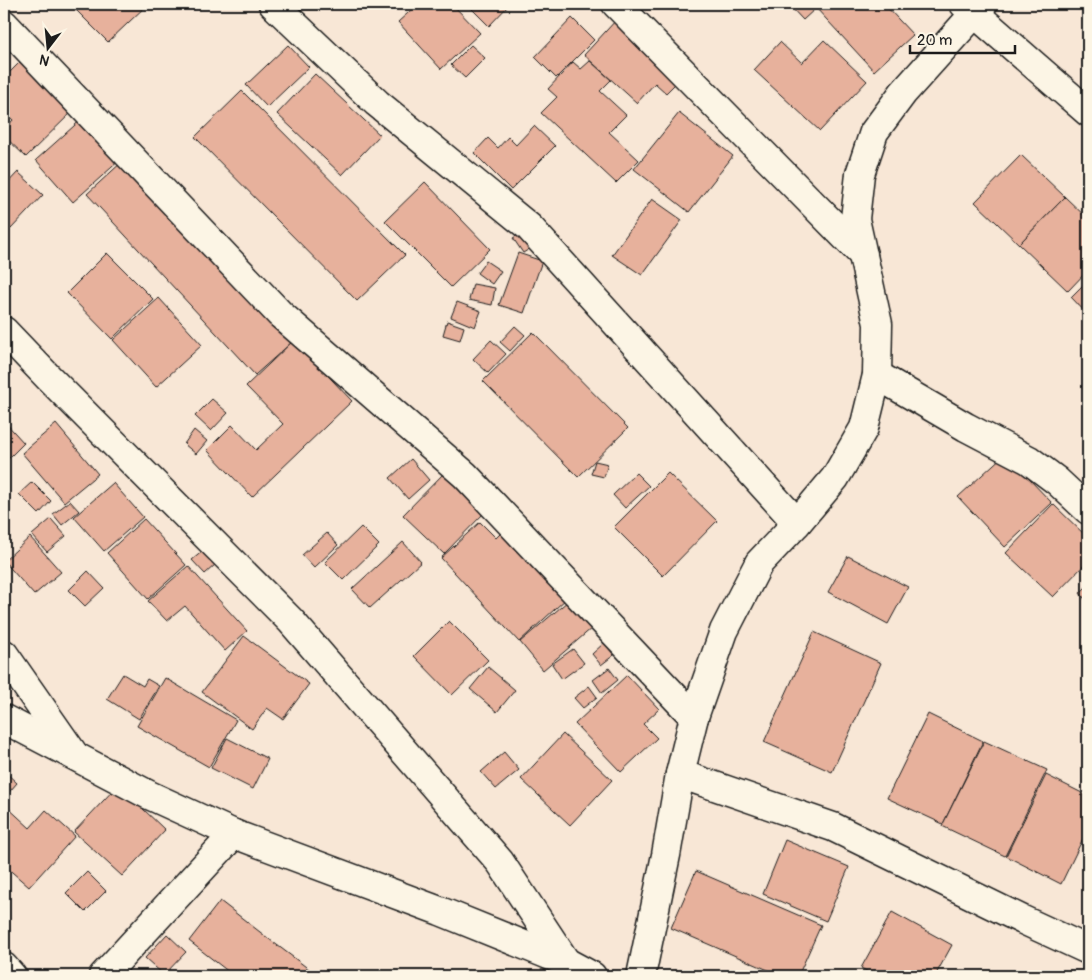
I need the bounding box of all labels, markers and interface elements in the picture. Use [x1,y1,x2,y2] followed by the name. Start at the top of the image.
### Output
[22,22,72,72] north arrow
[910,22,1014,54] scale bar
[917,31,952,50] text: 20 m
[38,51,51,69] text: N

